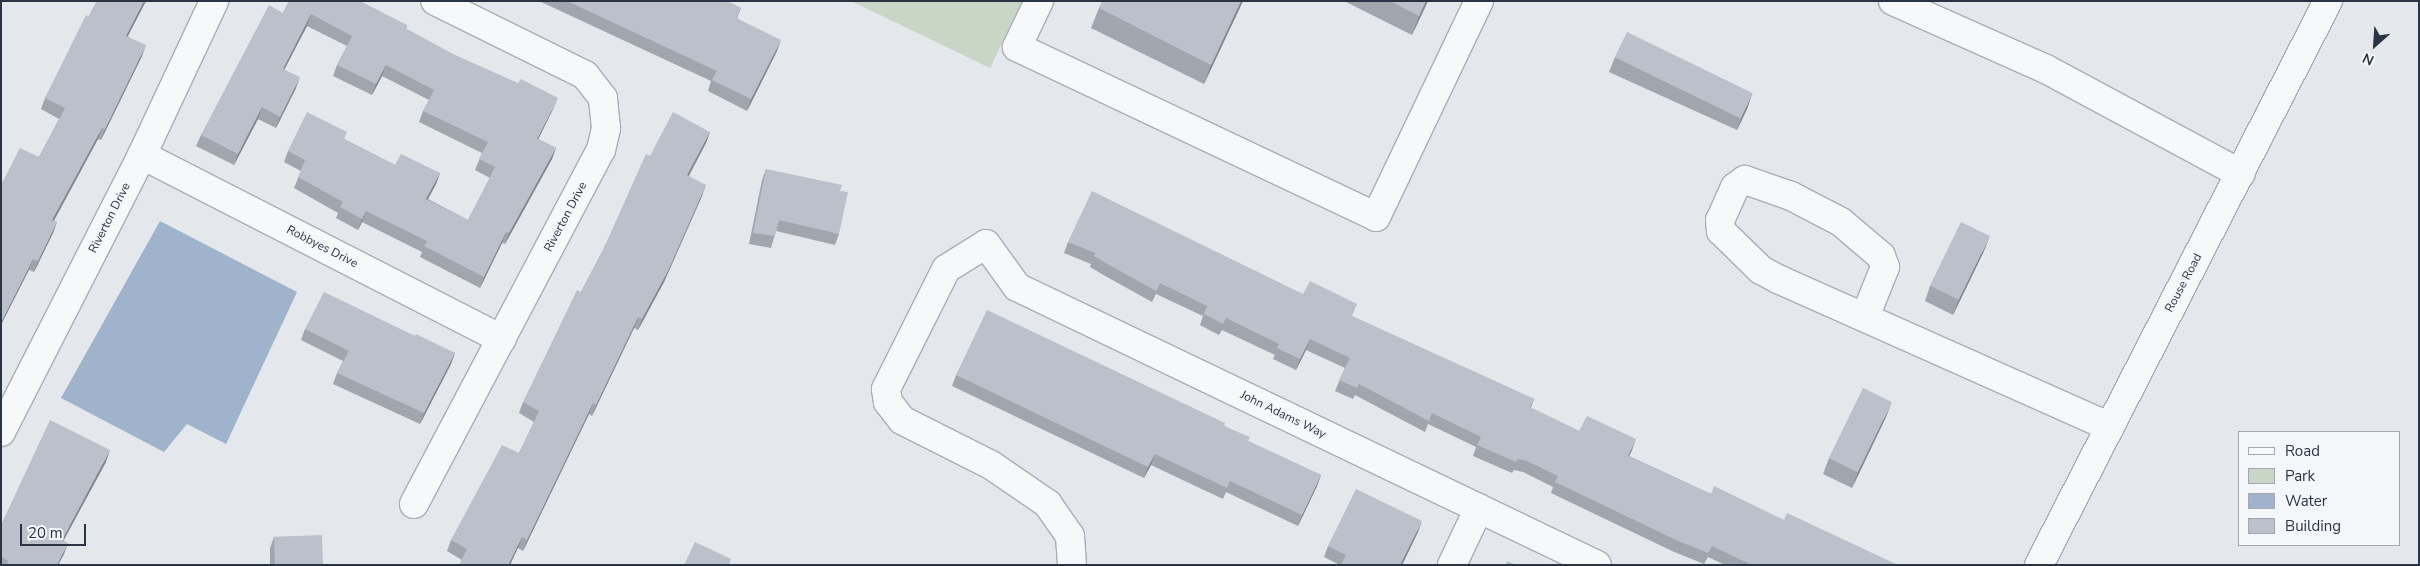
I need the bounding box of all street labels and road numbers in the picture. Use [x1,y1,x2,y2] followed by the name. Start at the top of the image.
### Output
[86,180,134,256] street label: Riverton Drive
[542,180,590,254] street label: Riverton Drive
[284,223,360,271] street label: Robbyes Drive
[2163,251,2205,315] street label: Rouse Road
[1238,388,1328,442] street label: John Adams Way

